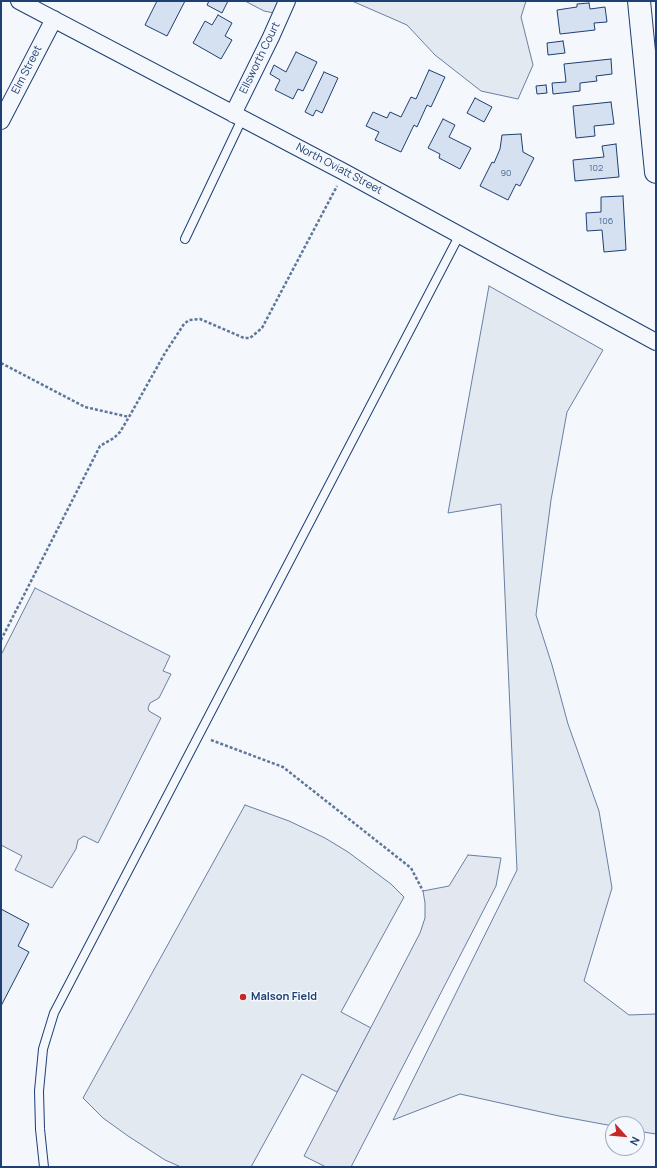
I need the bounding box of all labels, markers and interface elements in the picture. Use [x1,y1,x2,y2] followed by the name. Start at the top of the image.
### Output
[237,20,283,96] street label: Ellsworth Court
[9,44,45,96] street label: Elm Street
[294,141,384,197] street label: North Oviatt Street
[589,163,603,173] house number: 102
[500,168,512,178] house number: 90
[599,216,613,226] house number: 106
[251,990,317,1004] place label: Malson Field
[238,992,248,1002] marker: Malson Field
[605,1116,645,1156] north arrow
[627,1134,644,1148] text: N

